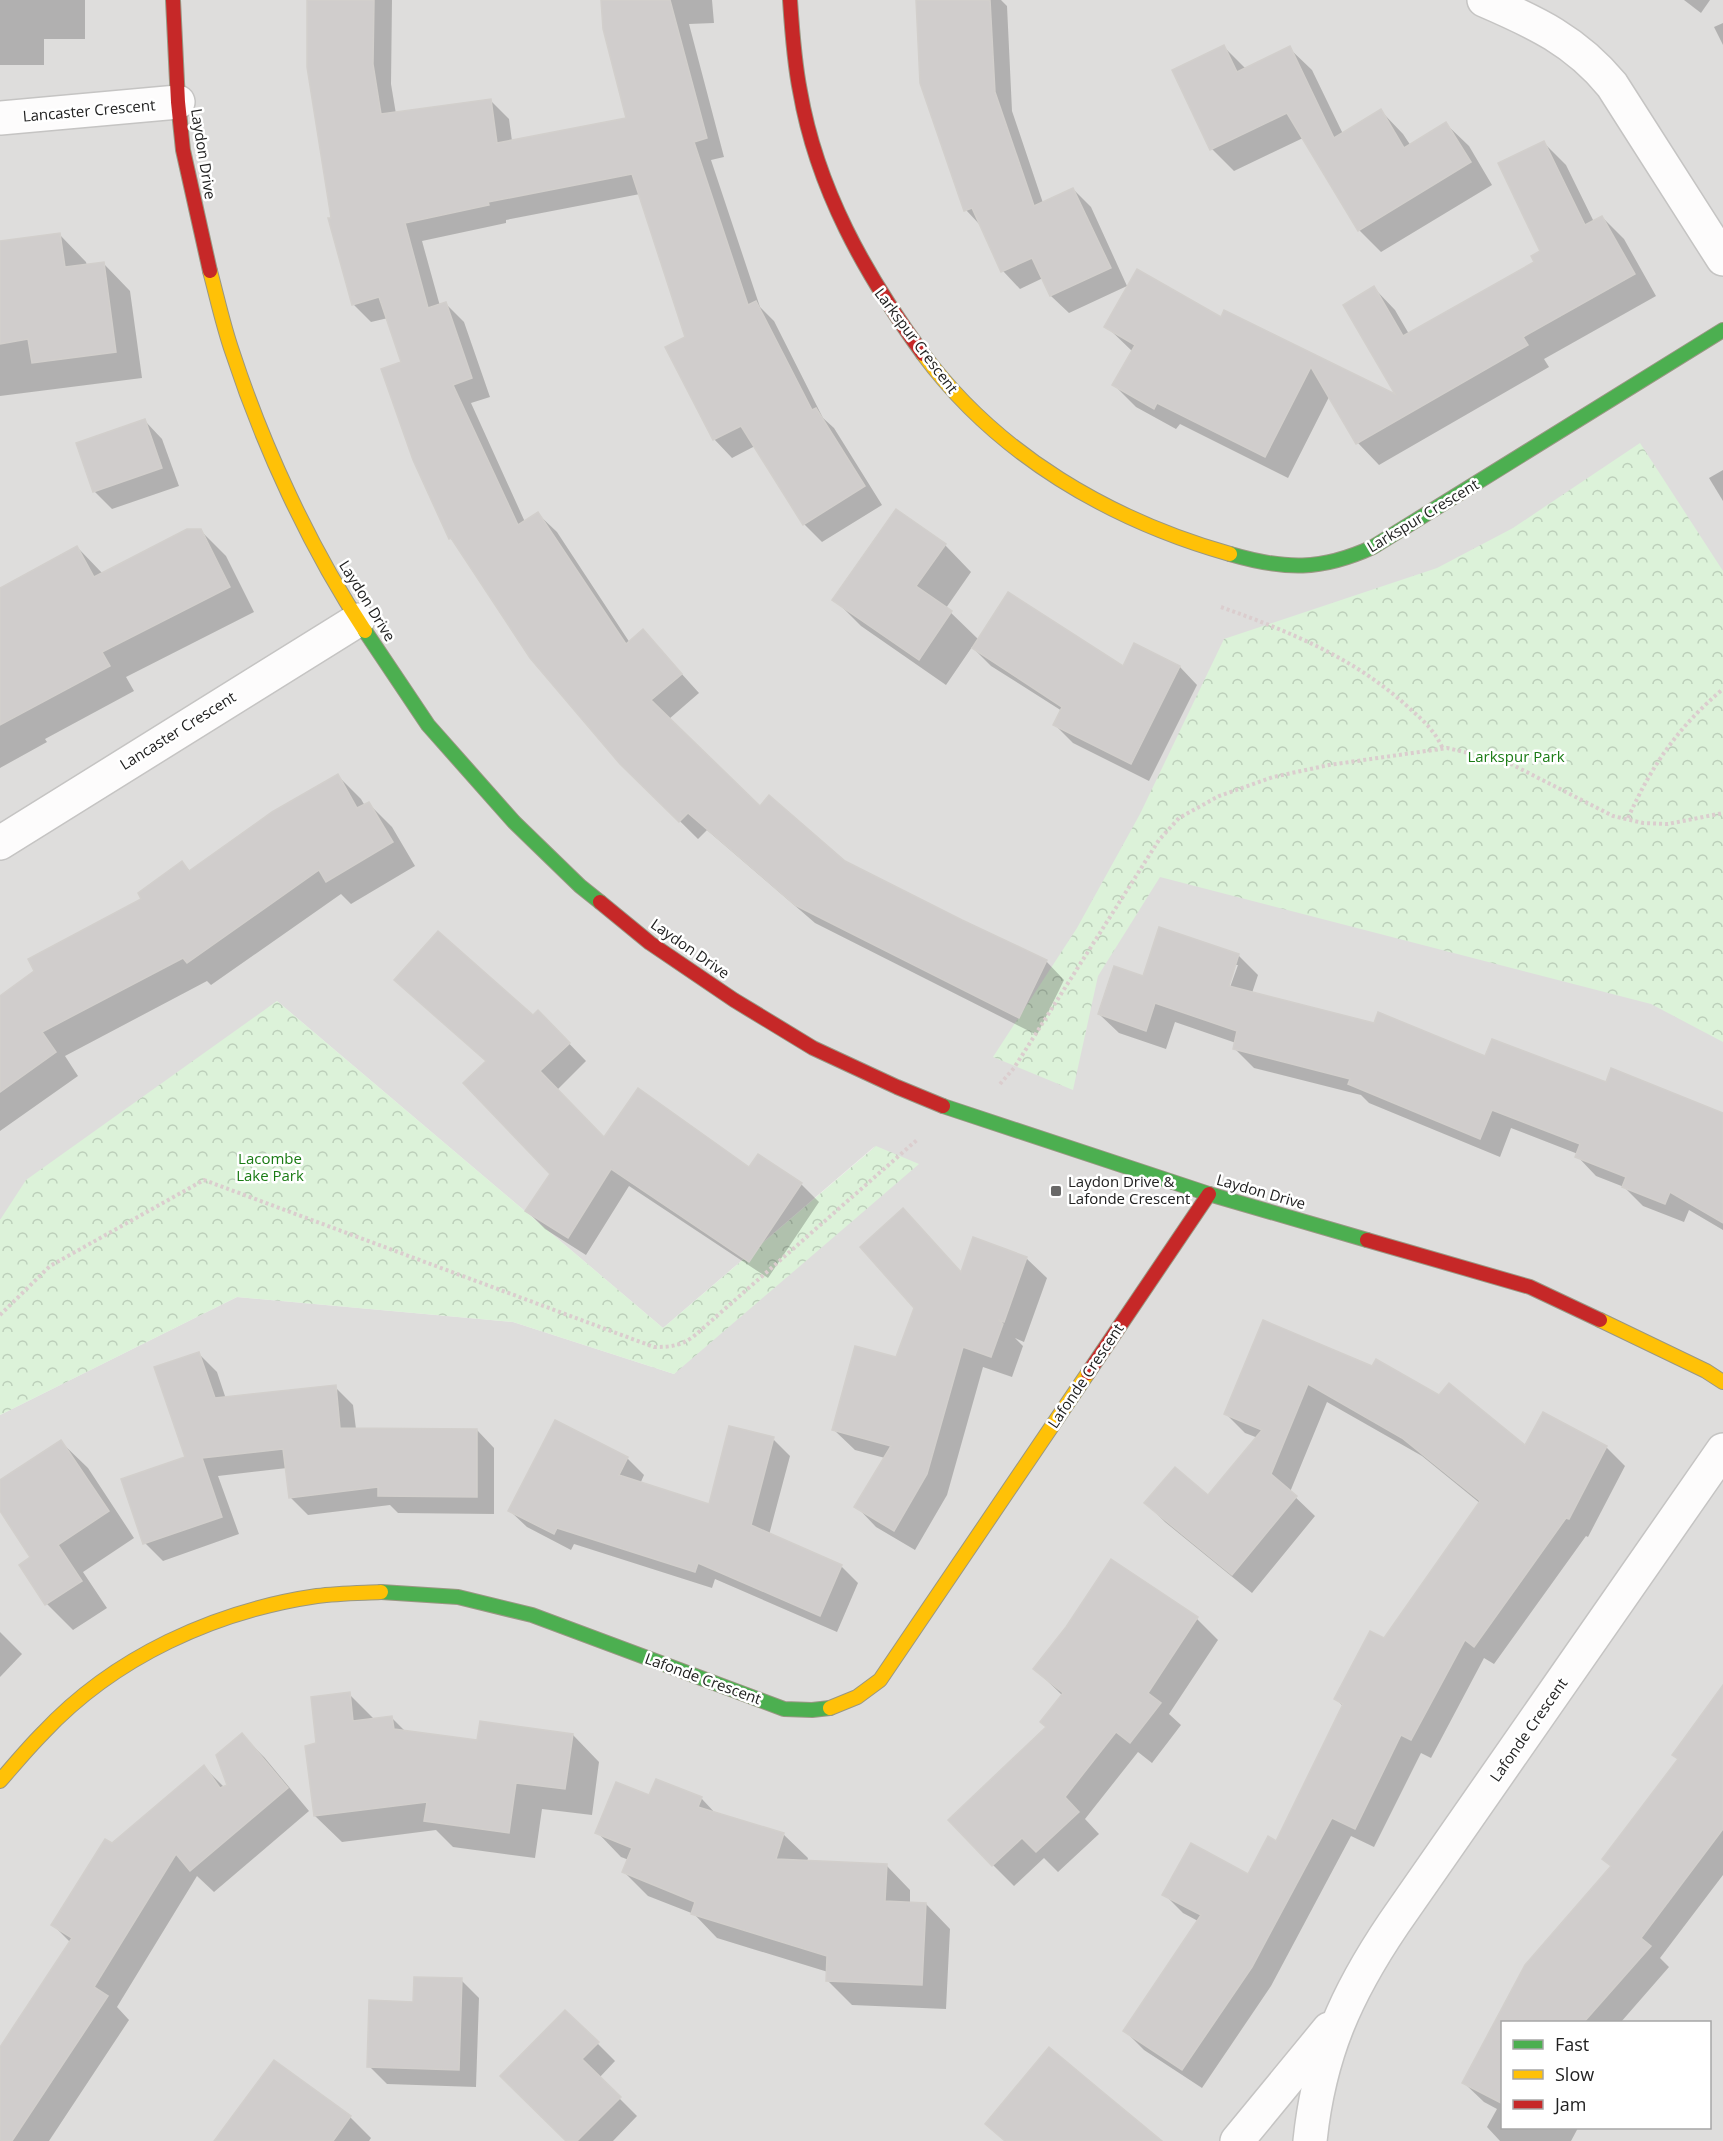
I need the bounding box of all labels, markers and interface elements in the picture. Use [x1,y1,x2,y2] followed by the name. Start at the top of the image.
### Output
[22,94,156,126] street label: Lancaster Crescent
[187,107,221,201] street label: Laydon Drive
[871,284,963,397] street label: Larkspur Crescent
[1363,474,1482,556] street label: Larkspur Crescent
[335,556,401,645] street label: Laydon Drive
[116,686,239,774] street label: Lancaster Crescent
[1467,746,1565,766] park label: Larkspur Park
[647,914,734,983] street label: Laydon Drive
[236,1148,304,1185] park label: Lacombe Lake Park
[1214,1169,1308,1213] street label: Laydon Drive
[1068,1171,1190,1208] place label: Laydon Drive & Lafonde Crescent
[1049,1184,1063,1198] marker: Laydon Drive & Lafonde Crescent
[1043,1319,1128,1432] street label: Lafonde Crescent
[642,1648,764,1708] street label: Lafonde Crescent
[1485,1674,1571,1785] street label: Lafonde Crescent
[1501,2021,1711,2129] legend
[1555,2032,1589,2056] text: Fast
[1555,2062,1594,2086] text: Slow
[1553,2092,1587,2116] text: Jam

